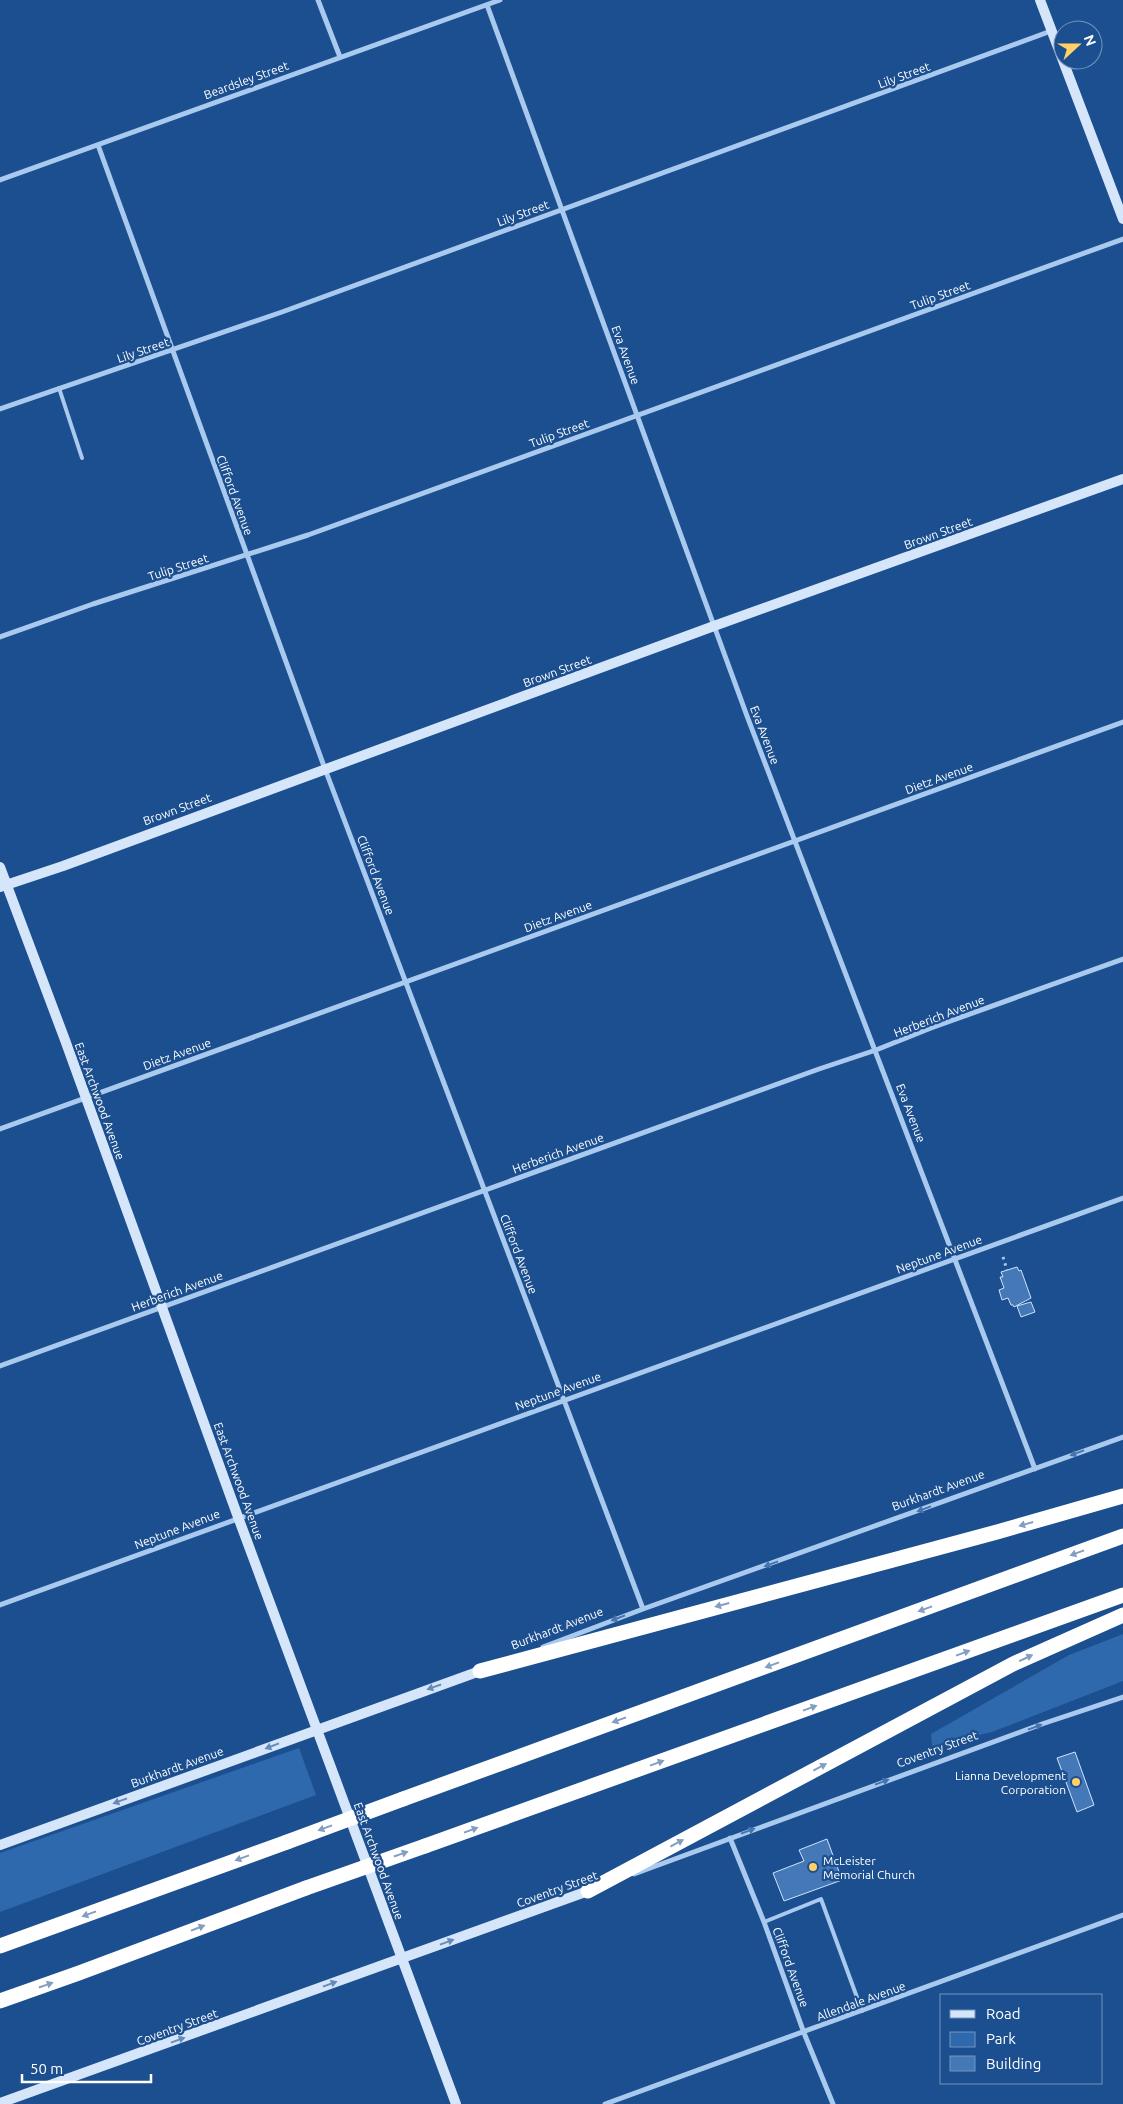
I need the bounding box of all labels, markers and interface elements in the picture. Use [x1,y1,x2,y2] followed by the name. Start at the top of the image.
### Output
[1053,20,1103,70] north arrow
[1081,33,1099,48] text: N
[202,59,290,101] street label: Beardsley Street
[876,60,932,90] street label: Lily Street
[495,198,551,228] street label: Lily Street
[908,278,972,312] street label: Tulip Street
[609,324,643,386] street label: Eva Avenue
[115,335,171,365] street label: Lily Street
[527,416,591,450] street label: Tulip Street
[214,453,256,537] street label: Clifford Avenue
[902,515,974,551] street label: Brown Street
[146,551,210,583] street label: Tulip Street
[521,653,593,689] street label: Brown Street
[748,704,782,766] street label: Eva Avenue
[903,760,975,796] street label: Dietz Avenue
[141,791,213,827] street label: Brown Street
[355,833,397,917] street label: Clifford Avenue
[522,898,594,934] street label: Dietz Avenue
[892,993,986,1039] street label: Herberich Avenue
[141,1036,213,1072] street label: Dietz Avenue
[73,1041,127,1161] street label: East Archwood Avenue
[894,1082,928,1144] street label: Eva Avenue
[511,1130,605,1176] street label: Herberich Avenue
[498,1212,540,1296] street label: Clifford Avenue
[894,1232,984,1276] street label: Neptune Avenue
[130,1268,224,1314] street label: Herberich Avenue
[513,1369,603,1413] street label: Neptune Avenue
[212,1421,266,1541] street label: East Archwood Avenue
[1069,1449,1084,1457] one-way arrow
[890,1467,986,1513] street label: Burkhardt Avenue
[917,1506,932,1513] one-way arrow
[132,1507,222,1551] street label: Neptune Avenue
[1018,1520,1033,1528] one-way arrow
[1069,1549,1084,1557] one-way arrow
[764,1561,779,1568] one-way arrow
[715,1601,730,1609] one-way arrow
[509,1604,605,1652] street label: Burkhardt Avenue
[917,1606,932,1613] one-way arrow
[611,1615,626,1622] one-way arrow
[956,1649,971,1657] one-way arrow
[1019,1654,1033,1662] one-way arrow
[764,1661,779,1669] one-way arrow
[426,1683,441,1691] one-way arrow
[803,1704,818,1712] one-way arrow
[612,1717,627,1724] one-way arrow
[1028,1723,1043,1731] one-way arrow
[895,1728,980,1770] street label: Coventry Street
[264,1742,279,1750] one-way arrow
[129,1744,225,1790] street label: Burkhardt Avenue
[650,1759,665,1767] one-way arrow
[813,1763,827,1771] one-way arrow
[955,1769,1066,1796] place label: Lianna Development Corporation
[1070,1776,1082,1788] marker: Lianna Development Corporation
[875,1778,890,1786] one-way arrow
[112,1798,127,1805] one-way arrow
[352,1801,406,1921] street label: East Archwood Avenue
[317,1824,332,1832] one-way arrow
[464,1826,479,1834] one-way arrow
[741,1827,756,1835] one-way arrow
[670,1839,684,1848] one-way arrow
[394,1850,409,1858] one-way arrow
[823,1854,915,1881] place label: McLeister Memorial Church
[234,1855,249,1862] one-way arrow
[807,1861,819,1873] marker: McLeister Memorial Church
[515,1868,600,1910] street label: Coventry Street
[81,1910,96,1918] one-way arrow
[191,1924,206,1931] one-way arrow
[770,1925,812,2009] street label: Clifford Avenue
[440,1938,455,1946] one-way arrow
[815,1979,907,2023] street label: Allendale Avenue
[323,1980,338,1987] one-way arrow
[39,1981,54,1989] one-way arrow
[940,1994,1103,2084] legend
[986,2005,1021,2022] text: Road
[135,2006,220,2048] street label: Coventry Street
[986,2030,1016,2047] text: Park
[170,2036,185,2043] one-way arrow
[22,2052,151,2084] scale bar
[986,2055,1041,2072] text: Building
[30,2060,63,2077] text: 50 m

